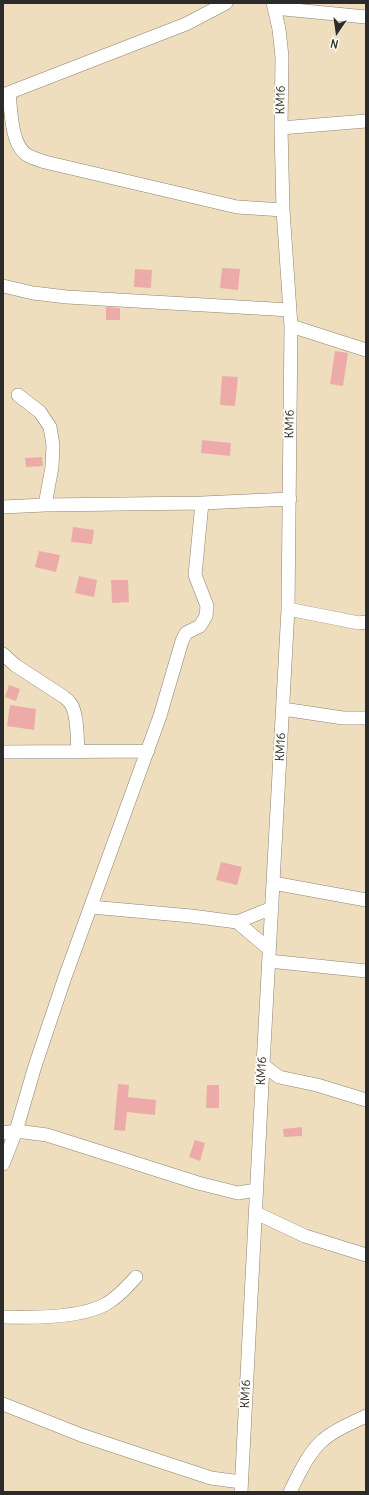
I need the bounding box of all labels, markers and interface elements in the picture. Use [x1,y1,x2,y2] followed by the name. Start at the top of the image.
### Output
[317,12,357,52] north arrow
[329,36,340,51] text: N
[274,85,288,115] street label: KM16
[283,409,297,439] street label: KM16
[273,732,289,762] street label: KM16
[254,1056,270,1086] street label: KM16
[238,1379,254,1409] street label: KM16

